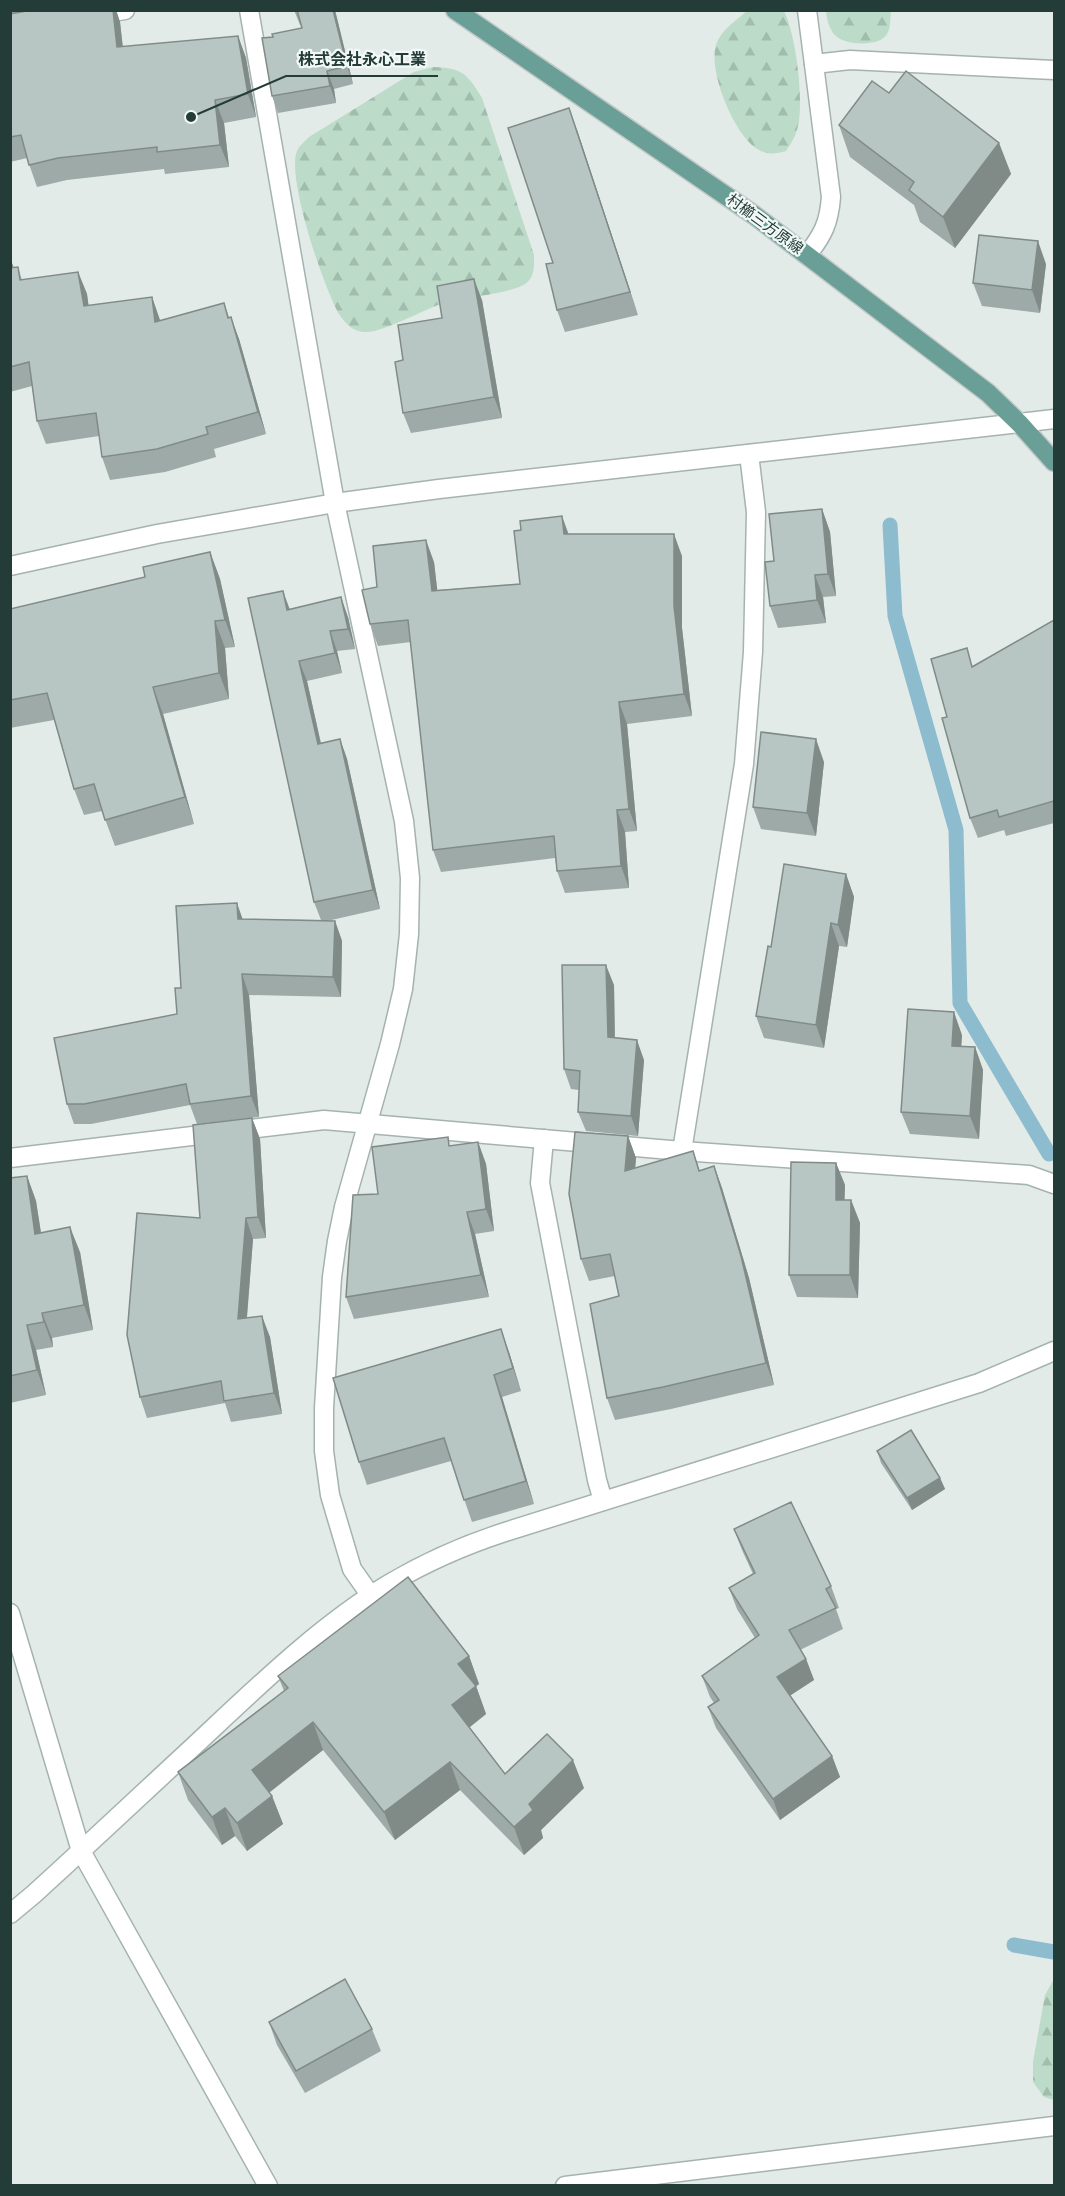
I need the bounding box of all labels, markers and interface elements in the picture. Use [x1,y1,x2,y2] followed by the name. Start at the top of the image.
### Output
[286,42,438,76] callout: 株式会社永心工業
[298,50,426,70] text: 株式会社永心工業
[723,190,807,258] street label: 村櫛三方原線

